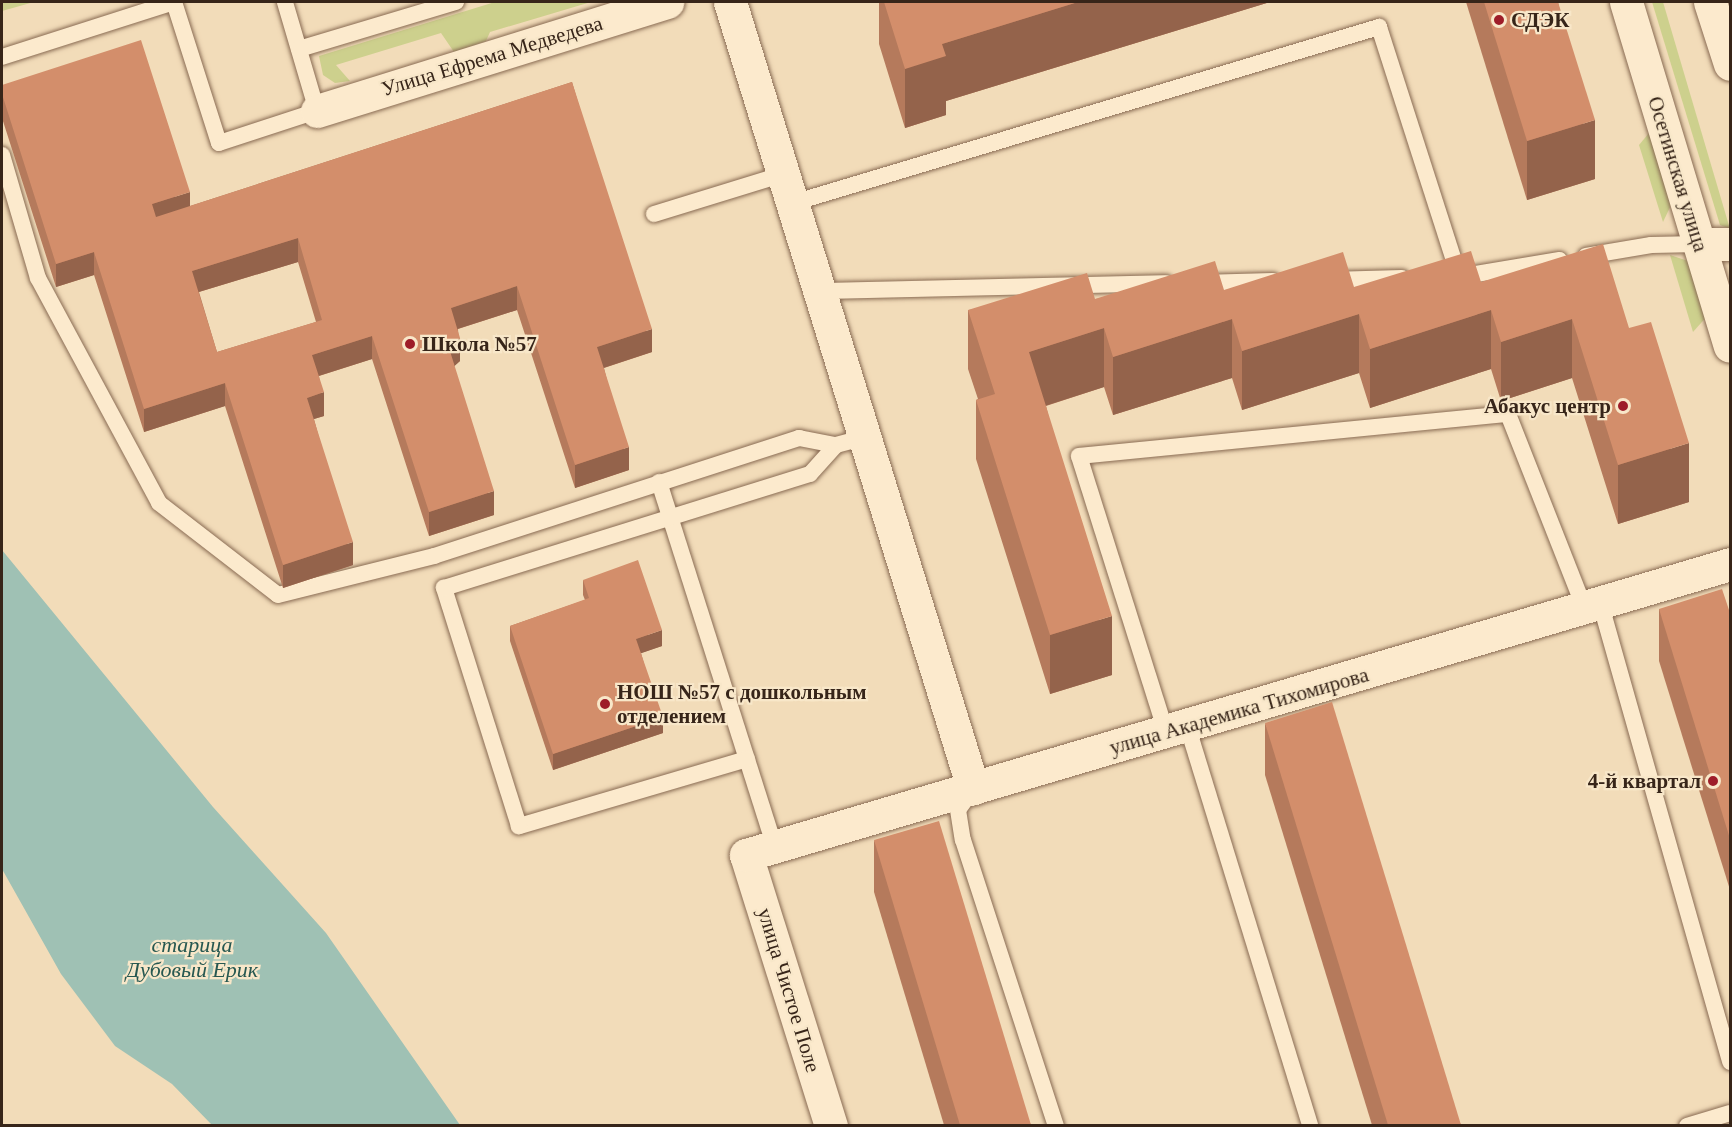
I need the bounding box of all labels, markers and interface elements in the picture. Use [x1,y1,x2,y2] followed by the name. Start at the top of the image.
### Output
[1511,7,1570,33] place label: СДЭК
[378,10,606,102] street label: Улица Ефрема Медведева
[1492,13,1506,27] marker: СДЭК
[1642,93,1714,255] street label: Осетинская улица
[422,331,537,357] place label: Школа №57
[403,337,417,351] marker: Школа №57
[1484,393,1611,419] place label: Абакус центр
[1616,399,1630,413] marker: Абакус центр
[1107,662,1371,760] street label: улица Академика Тихомирова
[617,679,866,729] place label: НОШ №57 с дошкольным отделением
[598,697,612,711] marker: НОШ №57 с дошкольным отделением
[1588,768,1701,794] place label: 4-й квартал
[1706,774,1720,788] marker: 4-й квартал
[752,905,826,1075] street label: улица Чистое Поле
[126,931,258,982] water label: старица Дубовый Ерик

